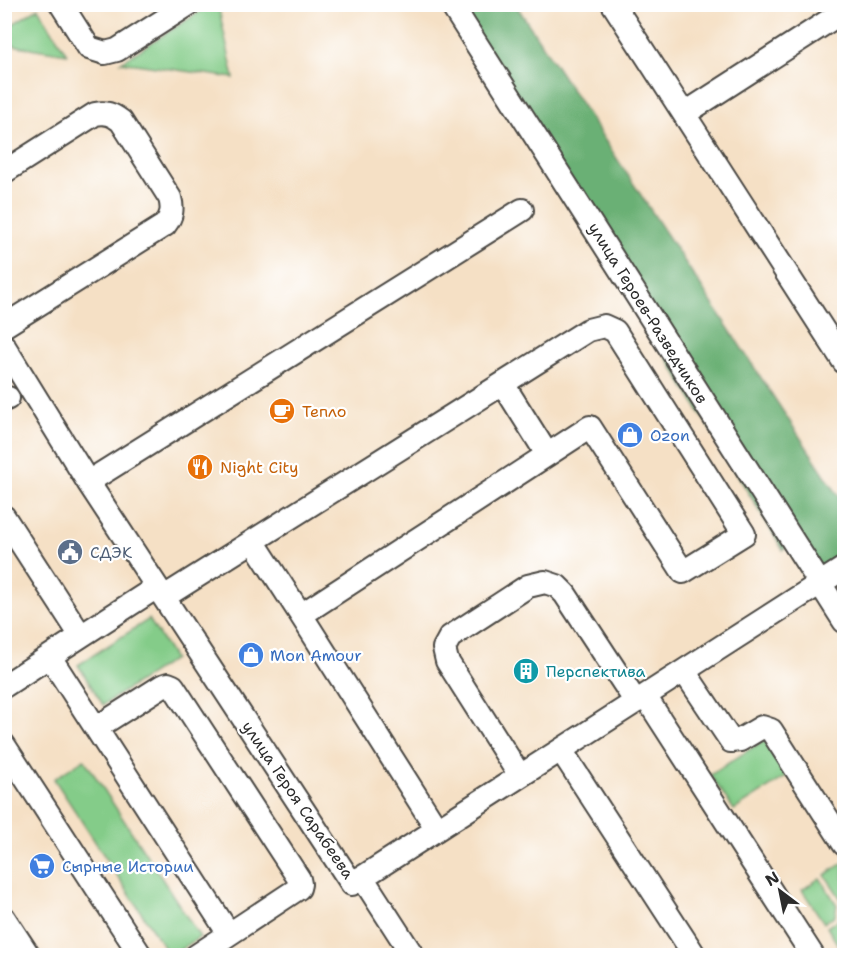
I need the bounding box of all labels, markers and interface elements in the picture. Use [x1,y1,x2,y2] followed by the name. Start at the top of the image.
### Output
[584,219,712,407] street label: улица Героев-Разведчиков
[267,396,297,426] cafe icon: Тепло
[302,401,346,422] place label: Тепло
[615,420,645,450] shop icon: Ozon
[650,425,690,446] place label: Ozon
[185,452,215,482] restaurant icon: Night City
[220,457,298,478] place label: Night City
[55,537,85,567] public building icon: СДЭК
[90,542,133,563] place label: СДЭК
[236,640,266,670] shop icon: Mon Amour
[270,645,362,666] place label: Mon Amour
[511,656,541,686] building icon: Перспектива
[546,661,646,682] place label: Перспектива
[237,717,359,883] street label: улица Героя Сарабеева
[27,851,57,881] supermarket icon: Сырные Истории
[62,856,194,877] place label: Сырные Истории
[750,861,810,921] north arrow
[761,866,783,891] text: N

